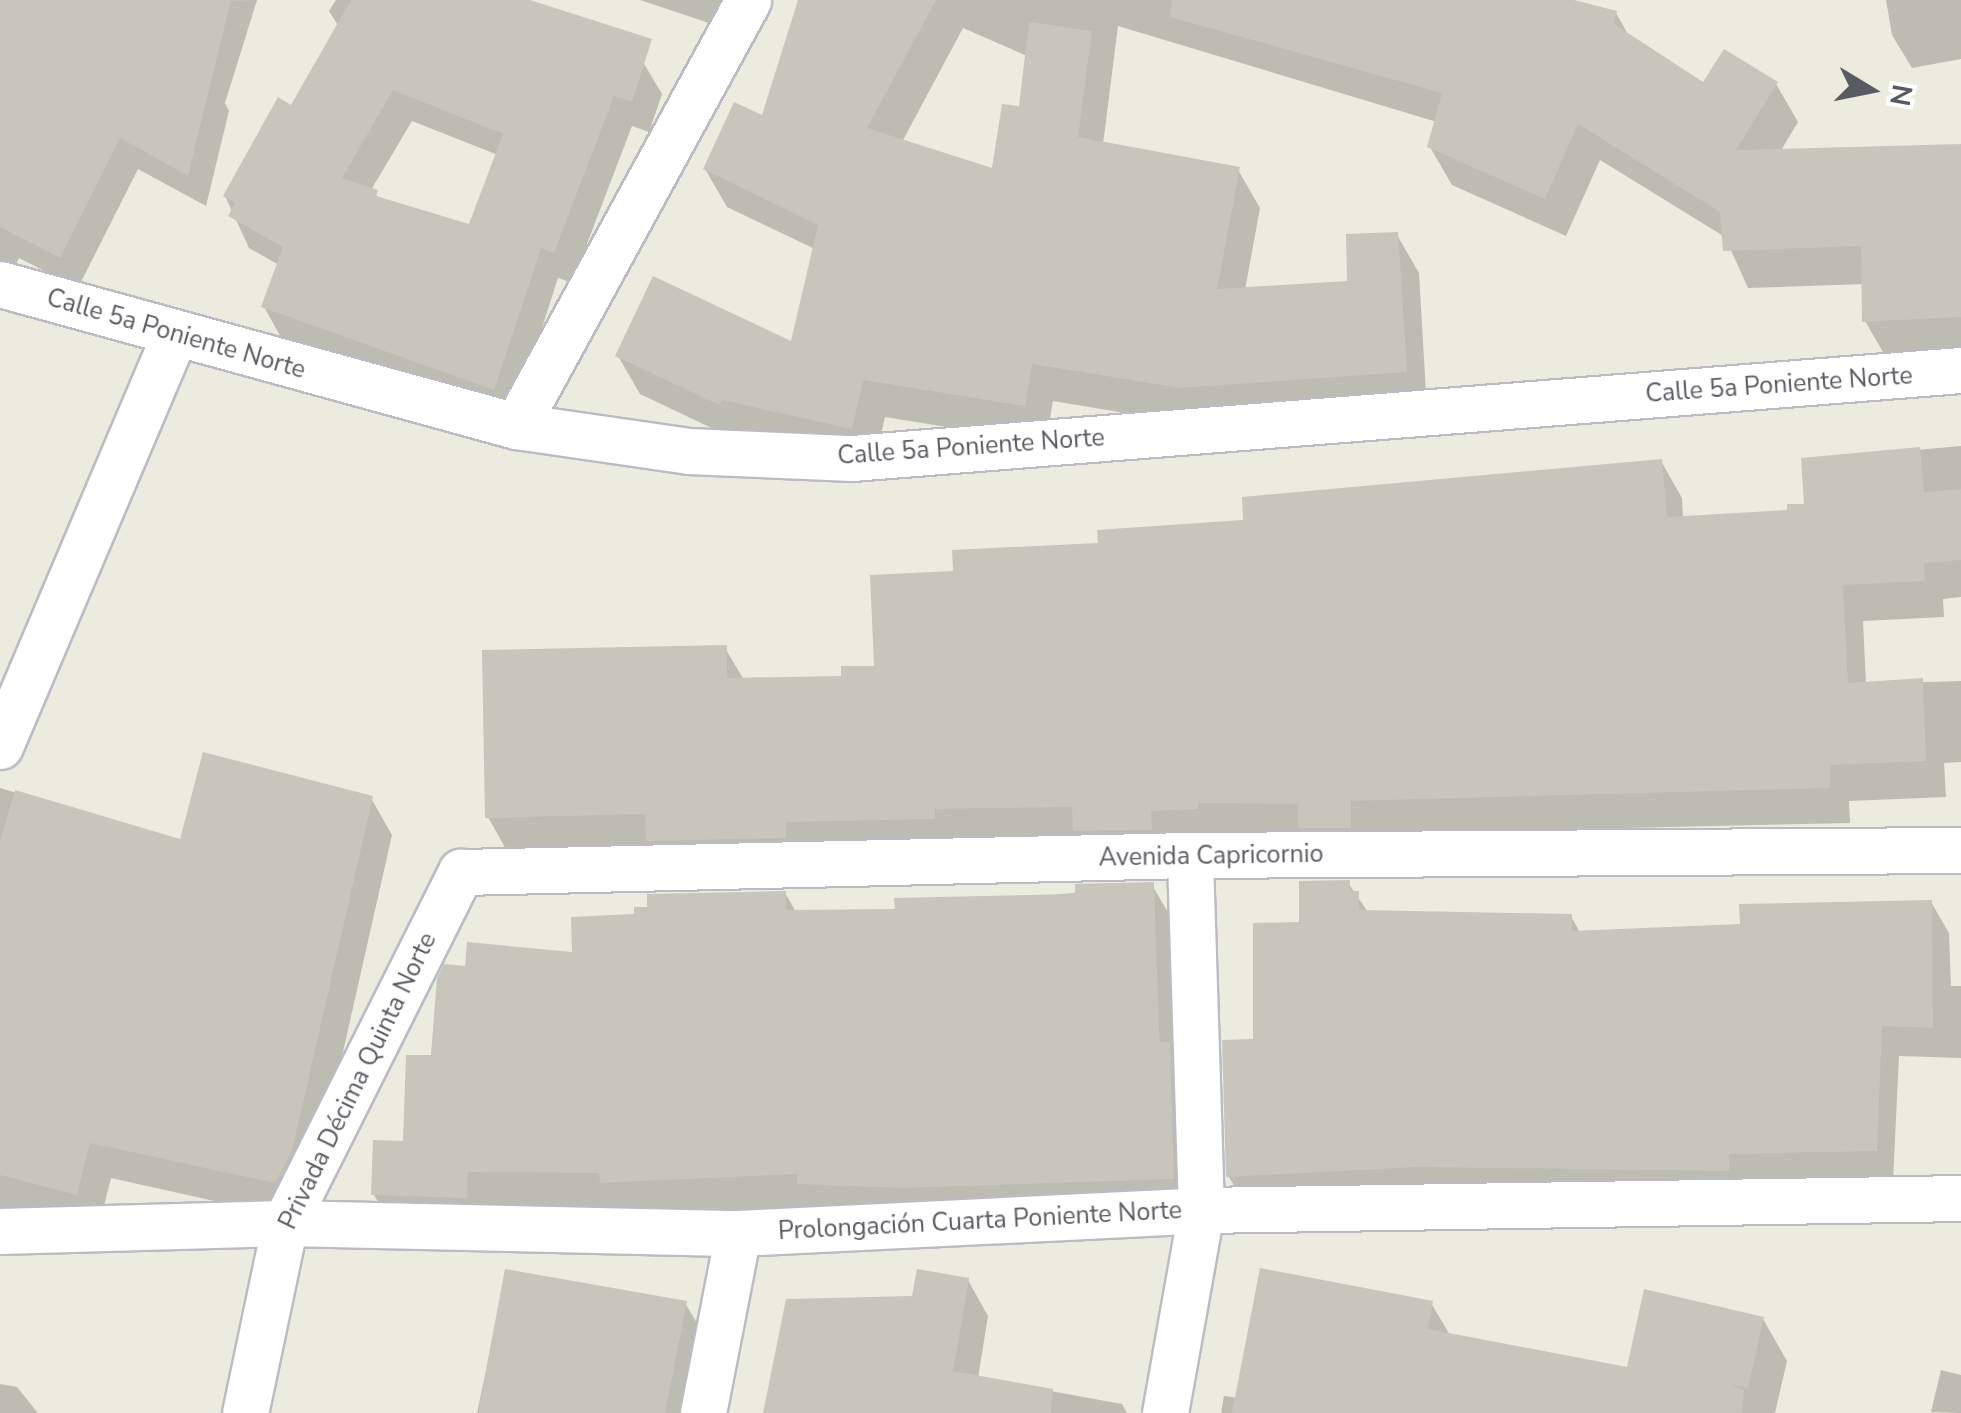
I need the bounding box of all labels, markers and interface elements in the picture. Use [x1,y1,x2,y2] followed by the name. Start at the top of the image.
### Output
[1821,40,1921,140] north arrow
[1880,82,1921,109] text: N
[43,283,309,385] street label: Calle 5a Poniente Norte
[1644,361,1914,409] street label: Calle 5a Poniente Norte
[836,423,1106,471] street label: Calle 5a Poniente Norte
[1098,839,1324,873] street label: Avenida Capricornio
[273,928,443,1234] street label: Privada Décima Quinta Norte
[777,1195,1183,1247] street label: Prolongación Cuarta Poniente Norte

